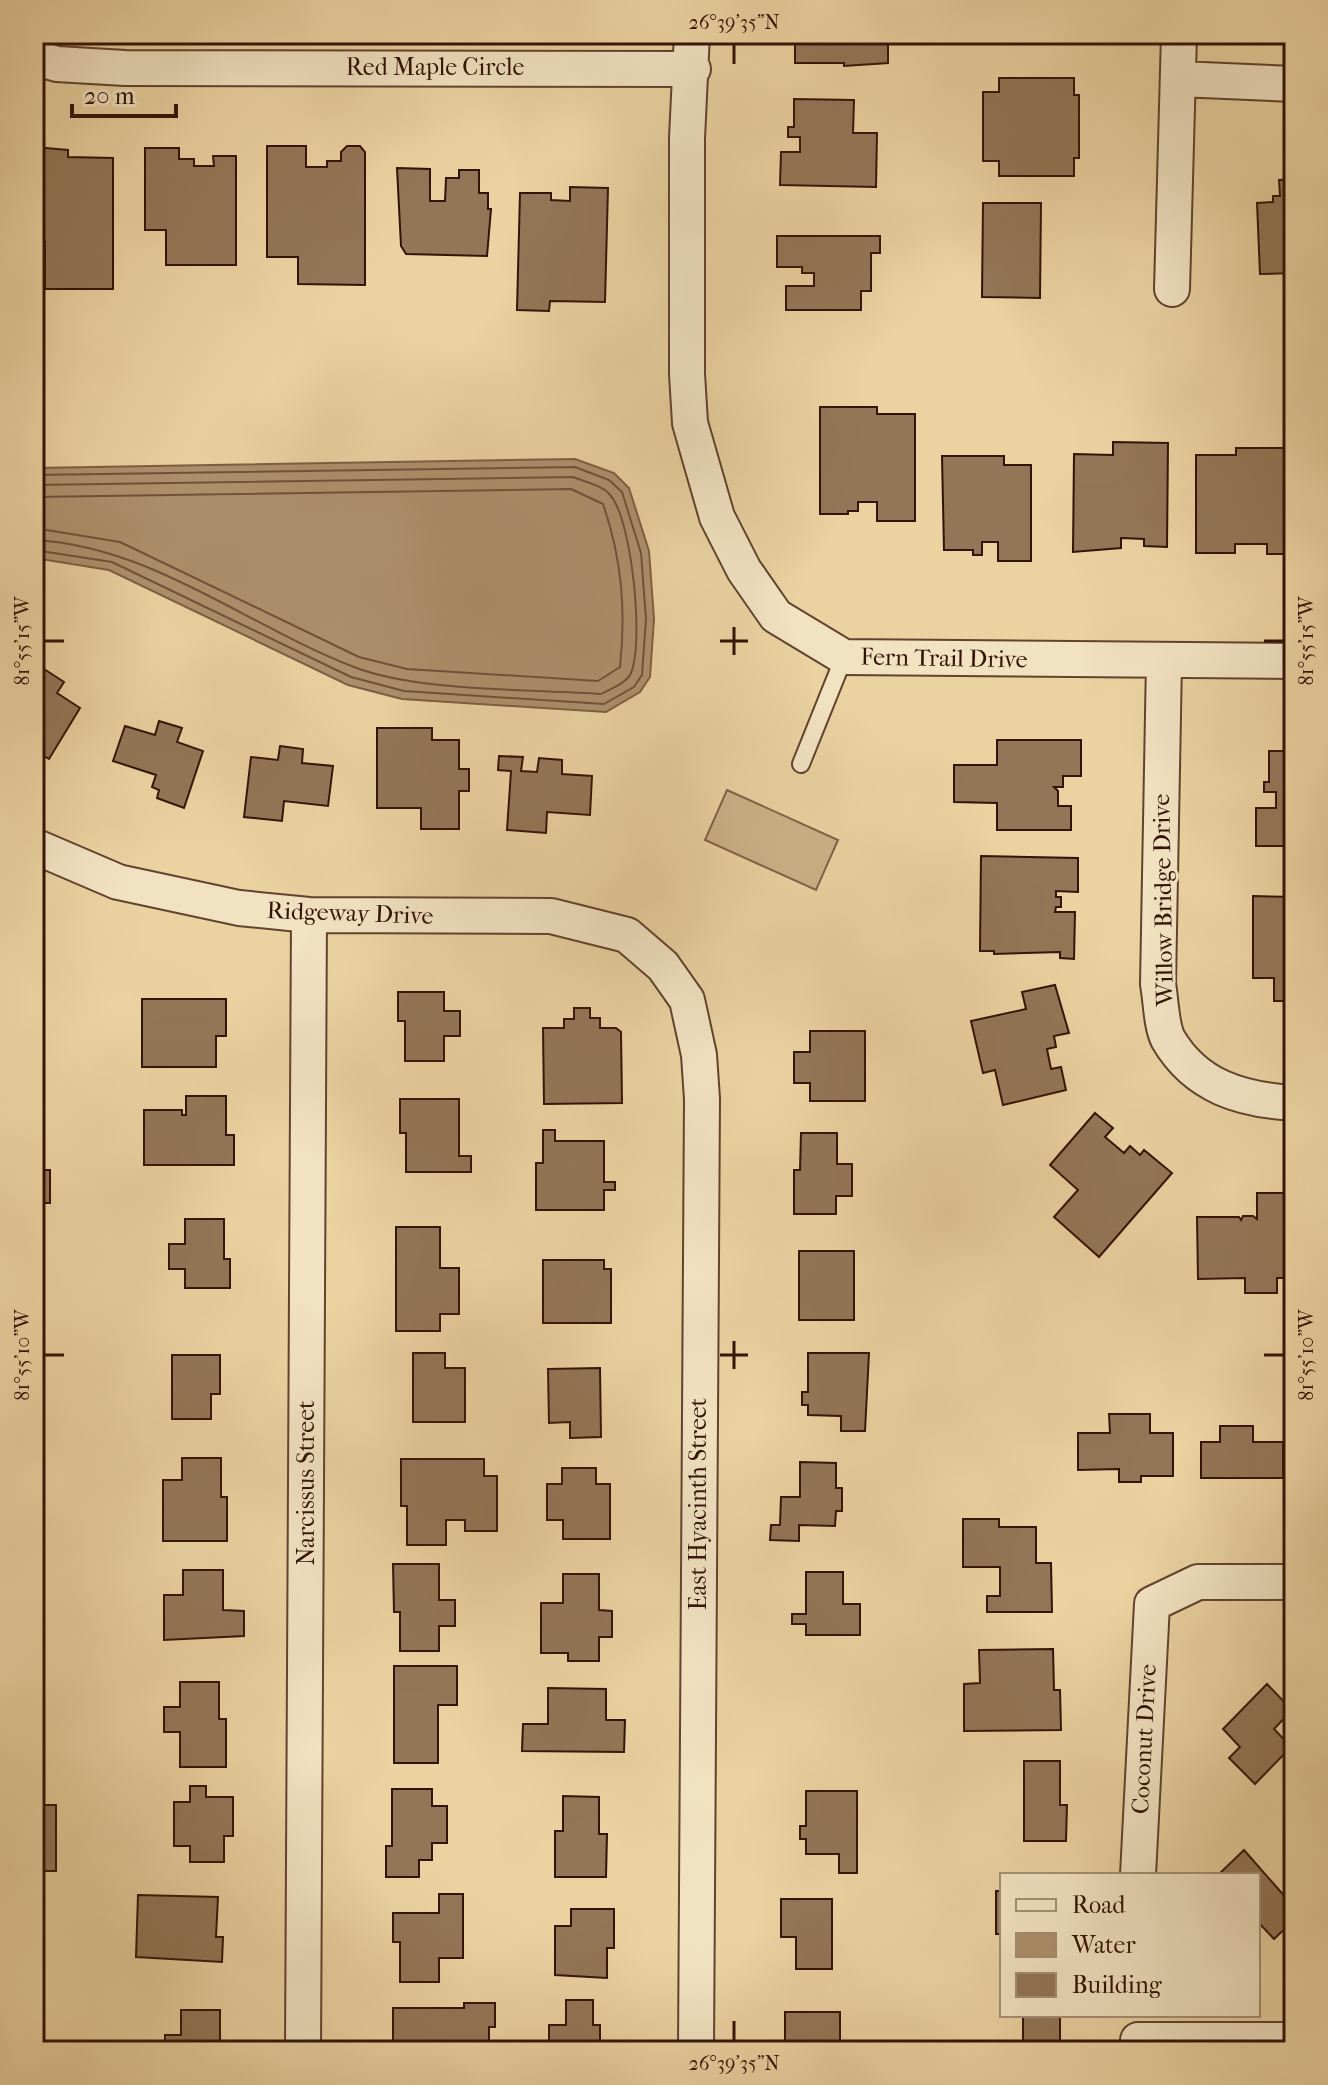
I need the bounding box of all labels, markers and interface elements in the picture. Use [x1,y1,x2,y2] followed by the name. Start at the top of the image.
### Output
[688,11,780,34] text: 26°39'35"N
[346,53,524,81] street label: Red Maple Circle
[72,68,176,118] scale bar
[84,82,135,110] text: 20 m
[11,595,34,686] text: 81°55'15"W
[1295,595,1318,686] text: 81°55'15"W
[860,643,1028,673] street label: Fern Trail Drive
[1147,793,1179,1008] street label: Willow Bridge Drive
[266,896,434,930] street label: Ridgeway Drive
[11,1308,34,1401] text: 81°55'10"W
[1295,1308,1318,1401] text: 81°55'10"W
[684,1397,712,1610] street label: East Hyacinth Street
[292,1400,320,1566] street label: Narcissus Street
[1126,1663,1162,1815] street label: Coconut Drive
[1000,1873,1260,2017] legend
[1072,1891,1126,1919] text: Road
[1071,1931,1136,1959] text: Water
[1072,1971,1163,1999] text: Building
[688,2052,780,2075] text: 26°39'35"N

